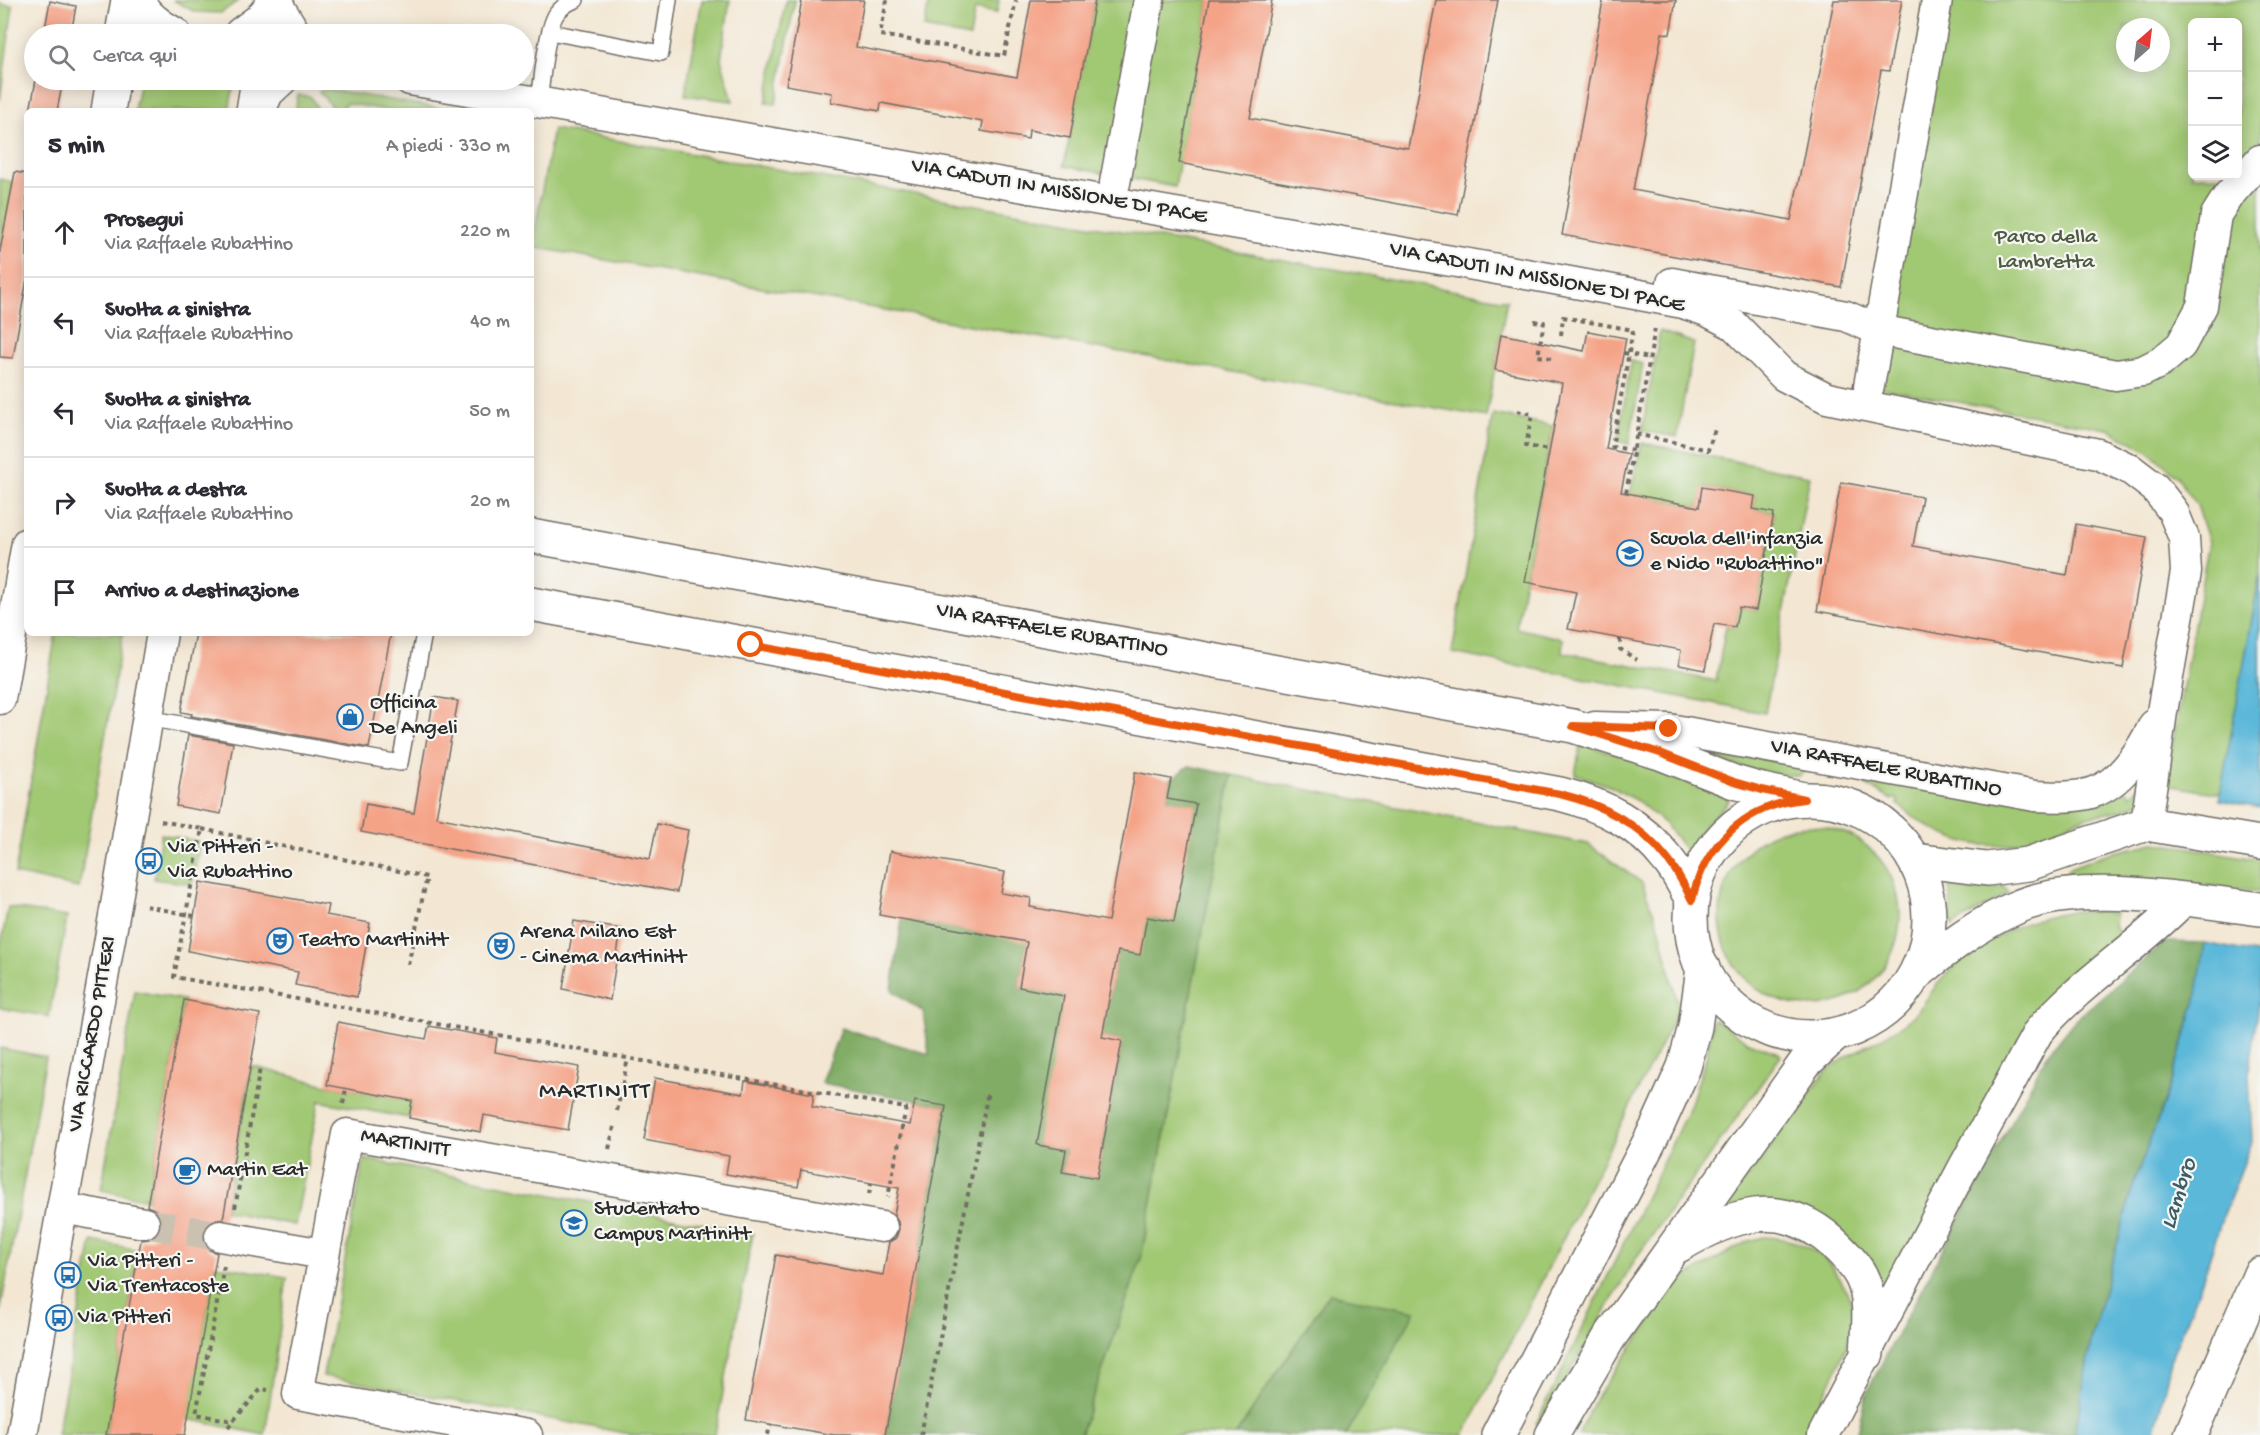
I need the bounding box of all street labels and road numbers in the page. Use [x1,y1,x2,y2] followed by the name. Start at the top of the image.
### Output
[908,153,1210,231] street label: VIA CADUTI IN MISSIONE DI PACE
[1386,236,1688,320] street label: VIA CADUTI IN MISSIONE DI PACE
[933,598,1170,664] street label: VIA RAFFAELE RUBATTINO
[1767,734,2004,804] street label: VIA RAFFAELE RUBATTINO
[63,934,123,1135] street label: VIA RICCARDO PITTERI
[358,1123,453,1165] street label: MARTINITT

